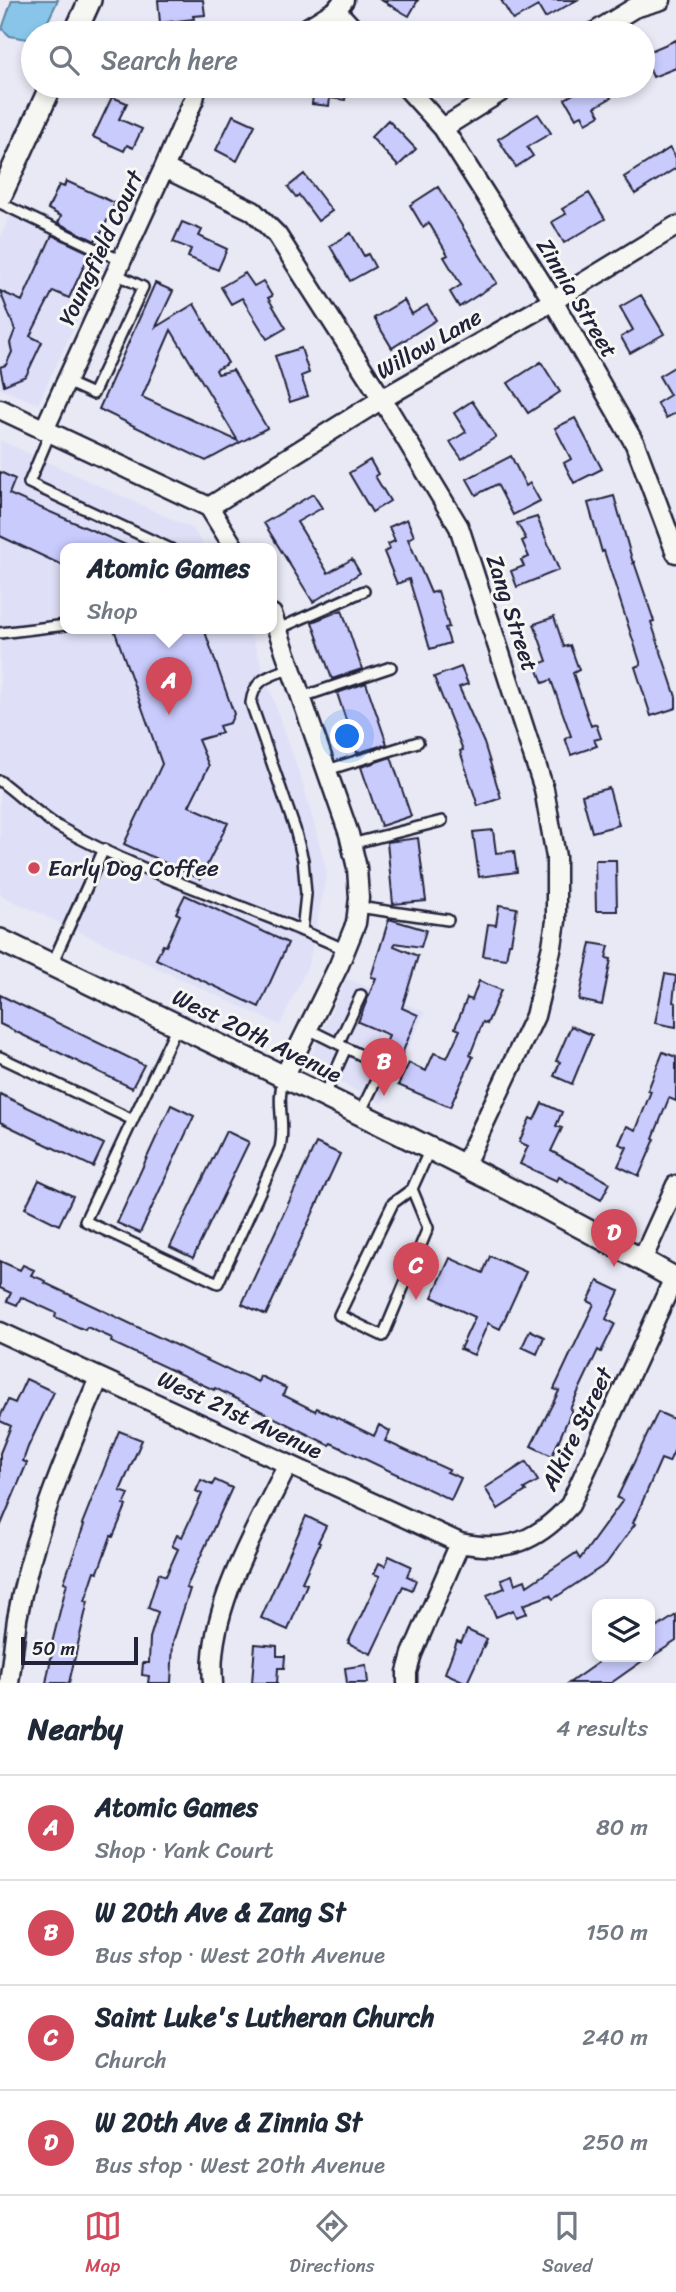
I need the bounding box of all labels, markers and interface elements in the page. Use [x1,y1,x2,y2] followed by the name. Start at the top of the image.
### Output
[21,21,655,98] search box
[101,37,238,83] text: Search here
[45,41,83,79] icon: search
[47,162,156,333] street label: Youngfield Court
[525,230,629,366] street label: Zinnia Street
[368,297,490,391] street label: Willow Lane
[60,543,277,634] popup
[87,545,250,591] text: Atomic Games
[474,549,550,677] street label: Zang Street
[87,591,137,632] text: Shop
[146,657,192,715] pin: A
[330,719,364,753] your location
[48,848,219,889] place label: Early Dog Coffee
[26,860,42,876] marker: Early Dog Coffee
[165,977,349,1095] street label: West 20th Avenue
[361,1038,407,1096] pin: B
[591,1209,637,1267] pin: D
[393,1242,439,1300] pin: C
[529,1358,625,1499] street label: Alkire Street
[151,1359,329,1471] street label: West 21st Avenue
[592,1599,655,1662] map controls
[592,1599,655,1662] button: layers
[32,1632,75,1665] text: 50 m
[21,1634,138,1666] scale bar
[28,1702,123,1756] text: Nearby
[556,1708,648,1749] text: 4 results
[95,1784,258,1830] text: Atomic Games
[43,1807,59,1848] text: A
[596,1807,648,1848] text: 80 m
[95,1830,274,1871] text: Shop · Yank Court
[95,1889,345,1935] text: W 20th Ave & Zang St
[44,1912,58,1953] text: B
[586,1912,648,1953] text: 150 m
[95,1935,385,1976] text: Bus stop · West 20th Avenue
[95,1994,434,2040] text: Saint Luke's Lutheran Church
[44,2017,58,2058] text: C
[582,2017,648,2058] text: 240 m
[95,2040,167,2081] text: Church
[95,2099,362,2145] text: W 20th Ave & Zinnia St
[44,2122,58,2163] text: D
[582,2122,648,2163] text: 250 m
[95,2145,385,2186] text: Bus stop · West 20th Avenue
[84,2207,122,2282] tab: Map
[289,2207,375,2282] tab: Directions
[542,2207,592,2282] tab: Saved

